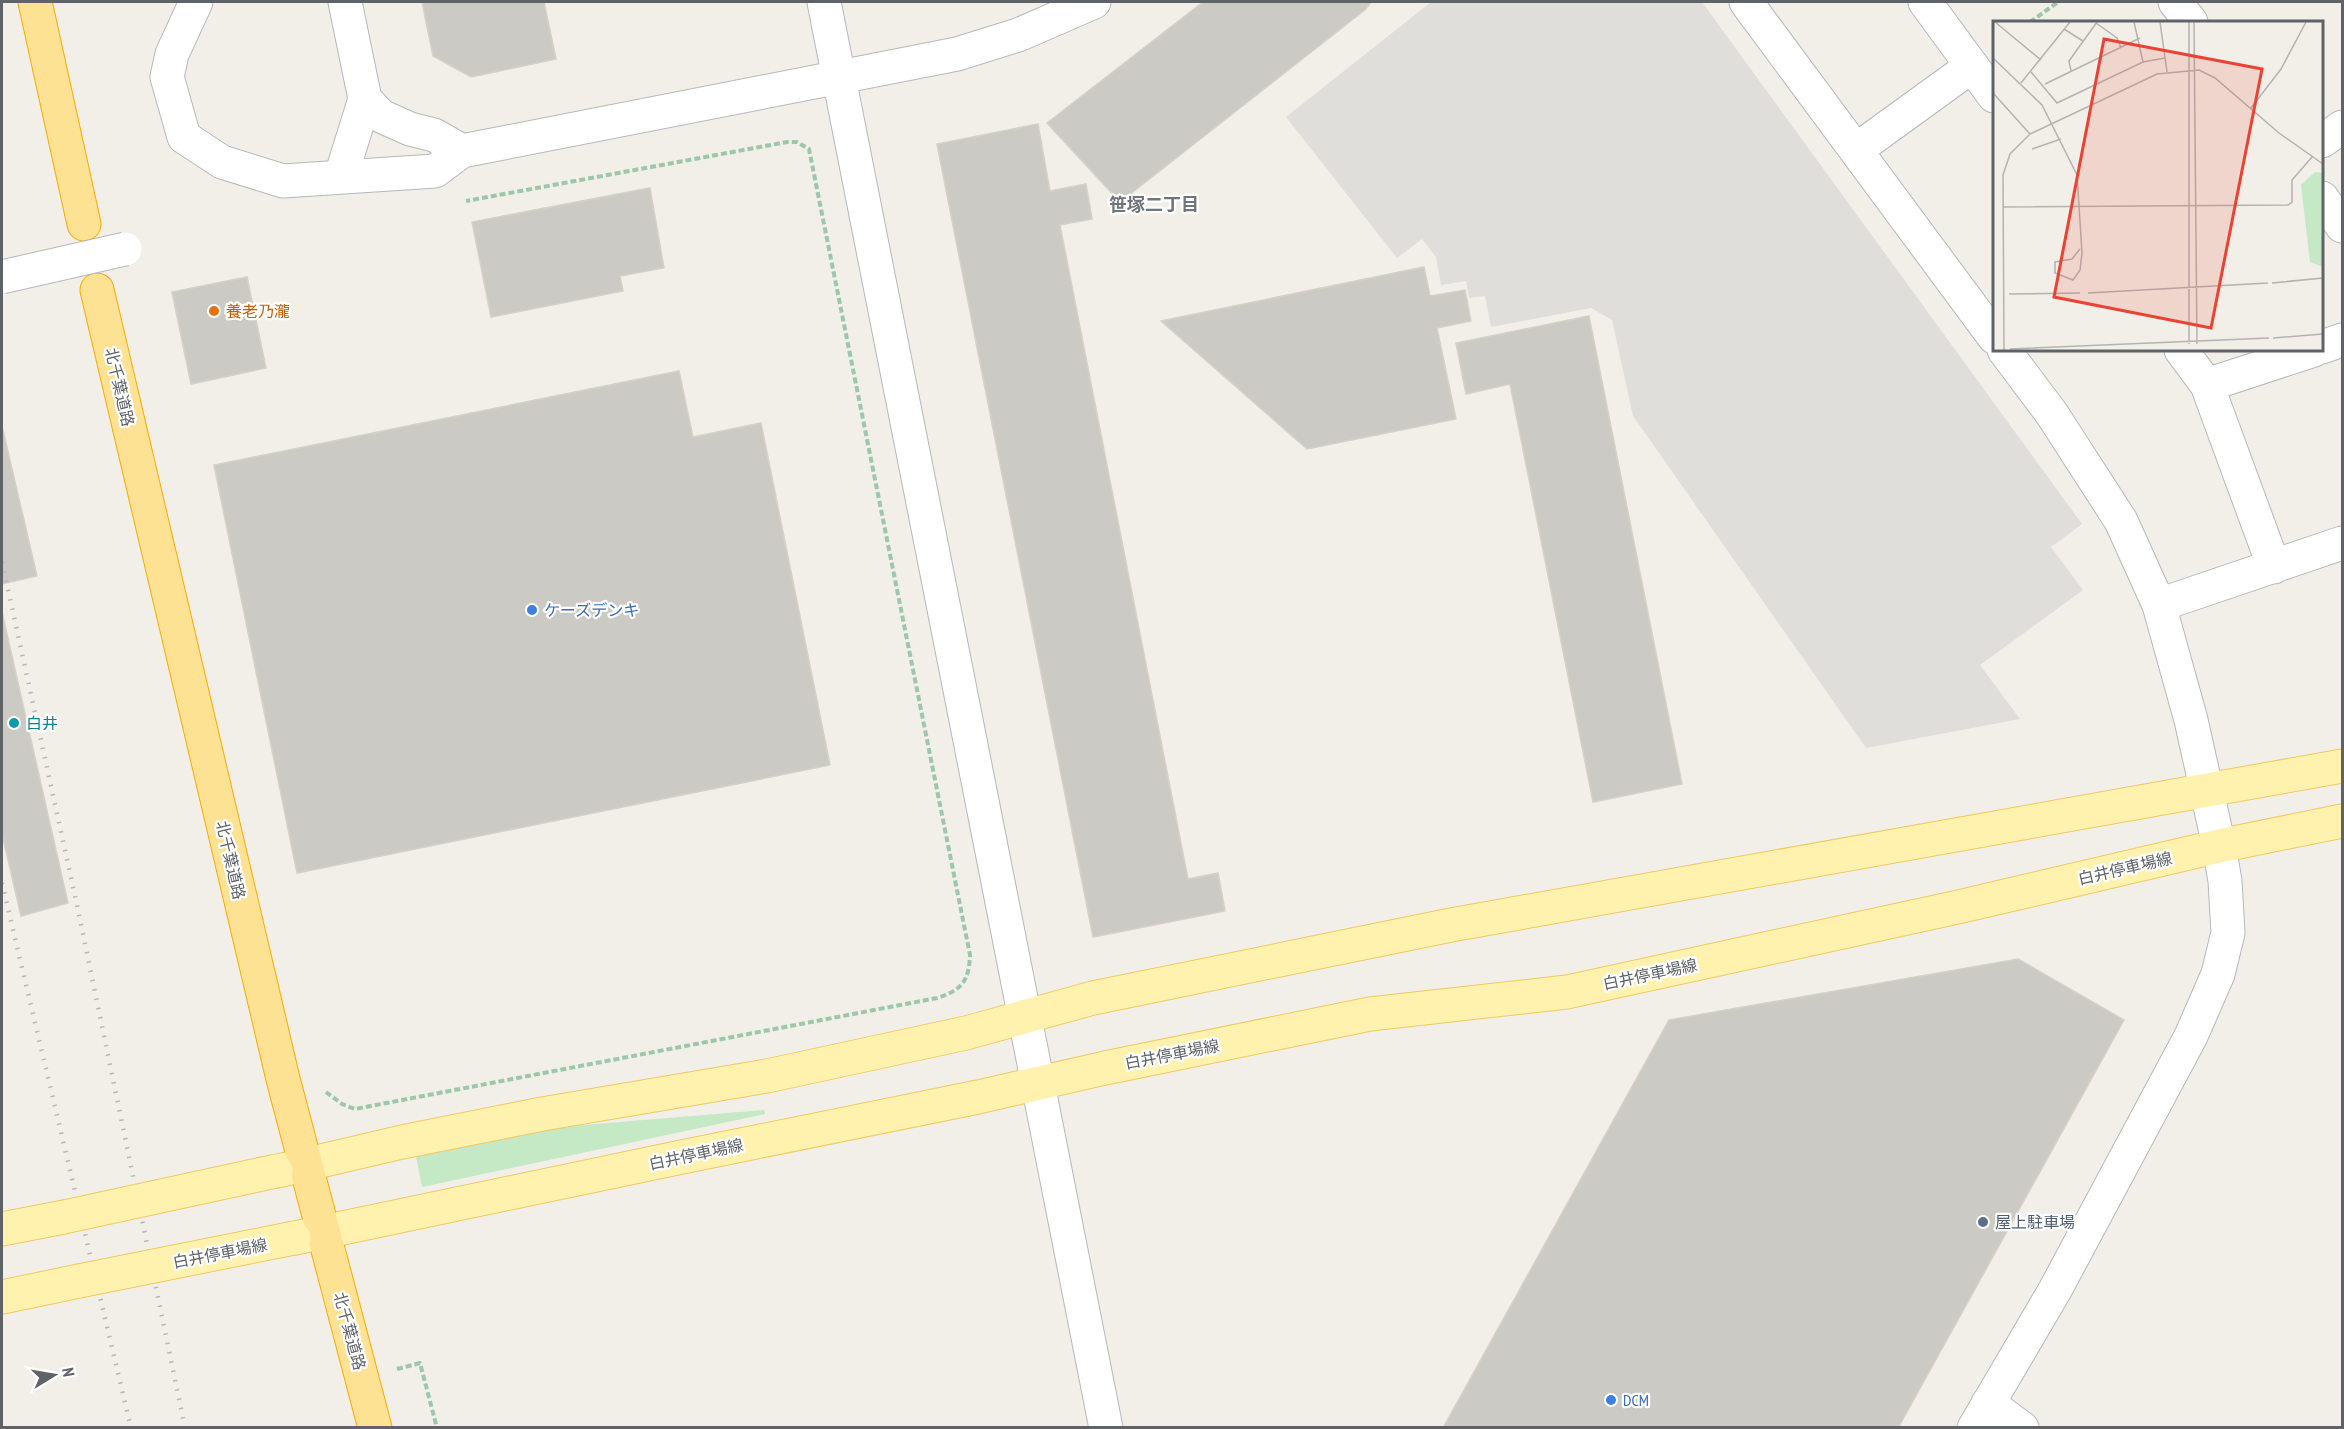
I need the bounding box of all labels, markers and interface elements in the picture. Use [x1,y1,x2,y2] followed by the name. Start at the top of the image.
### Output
[1993,21,2323,351] inset map
[1109,193,1199,216] district label: 笹塚二丁目
[226,301,290,321] place label: 養老乃瀧
[207,304,221,318] marker: 養老乃瀧
[101,346,139,428] street label: 北千葉道路
[544,600,639,620] place label: ケーズデンキ
[525,603,539,617] marker: ケーズデンキ
[26,713,58,733] place label: 白井
[7,716,21,730] marker: 白井
[212,819,250,901] street label: 北千葉道路
[2076,847,2174,889] street label: 白井停車場線
[1601,954,1699,994] street label: 白井停車場線
[1123,1035,1221,1073] street label: 白井停車場線
[647,1134,745,1174] street label: 白井停車場線
[1995,1212,2075,1232] place label: 屋上駐車場
[1976,1215,1990,1229] marker: 屋上駐車場
[171,1234,269,1272] street label: 白井停車場線
[330,1290,370,1372] street label: 北千葉道路
[24,1345,84,1405] north arrow
[58,1366,79,1378] text: N
[1623,1390,1649,1410] place label: DCM
[1604,1393,1618,1407] marker: DCM

